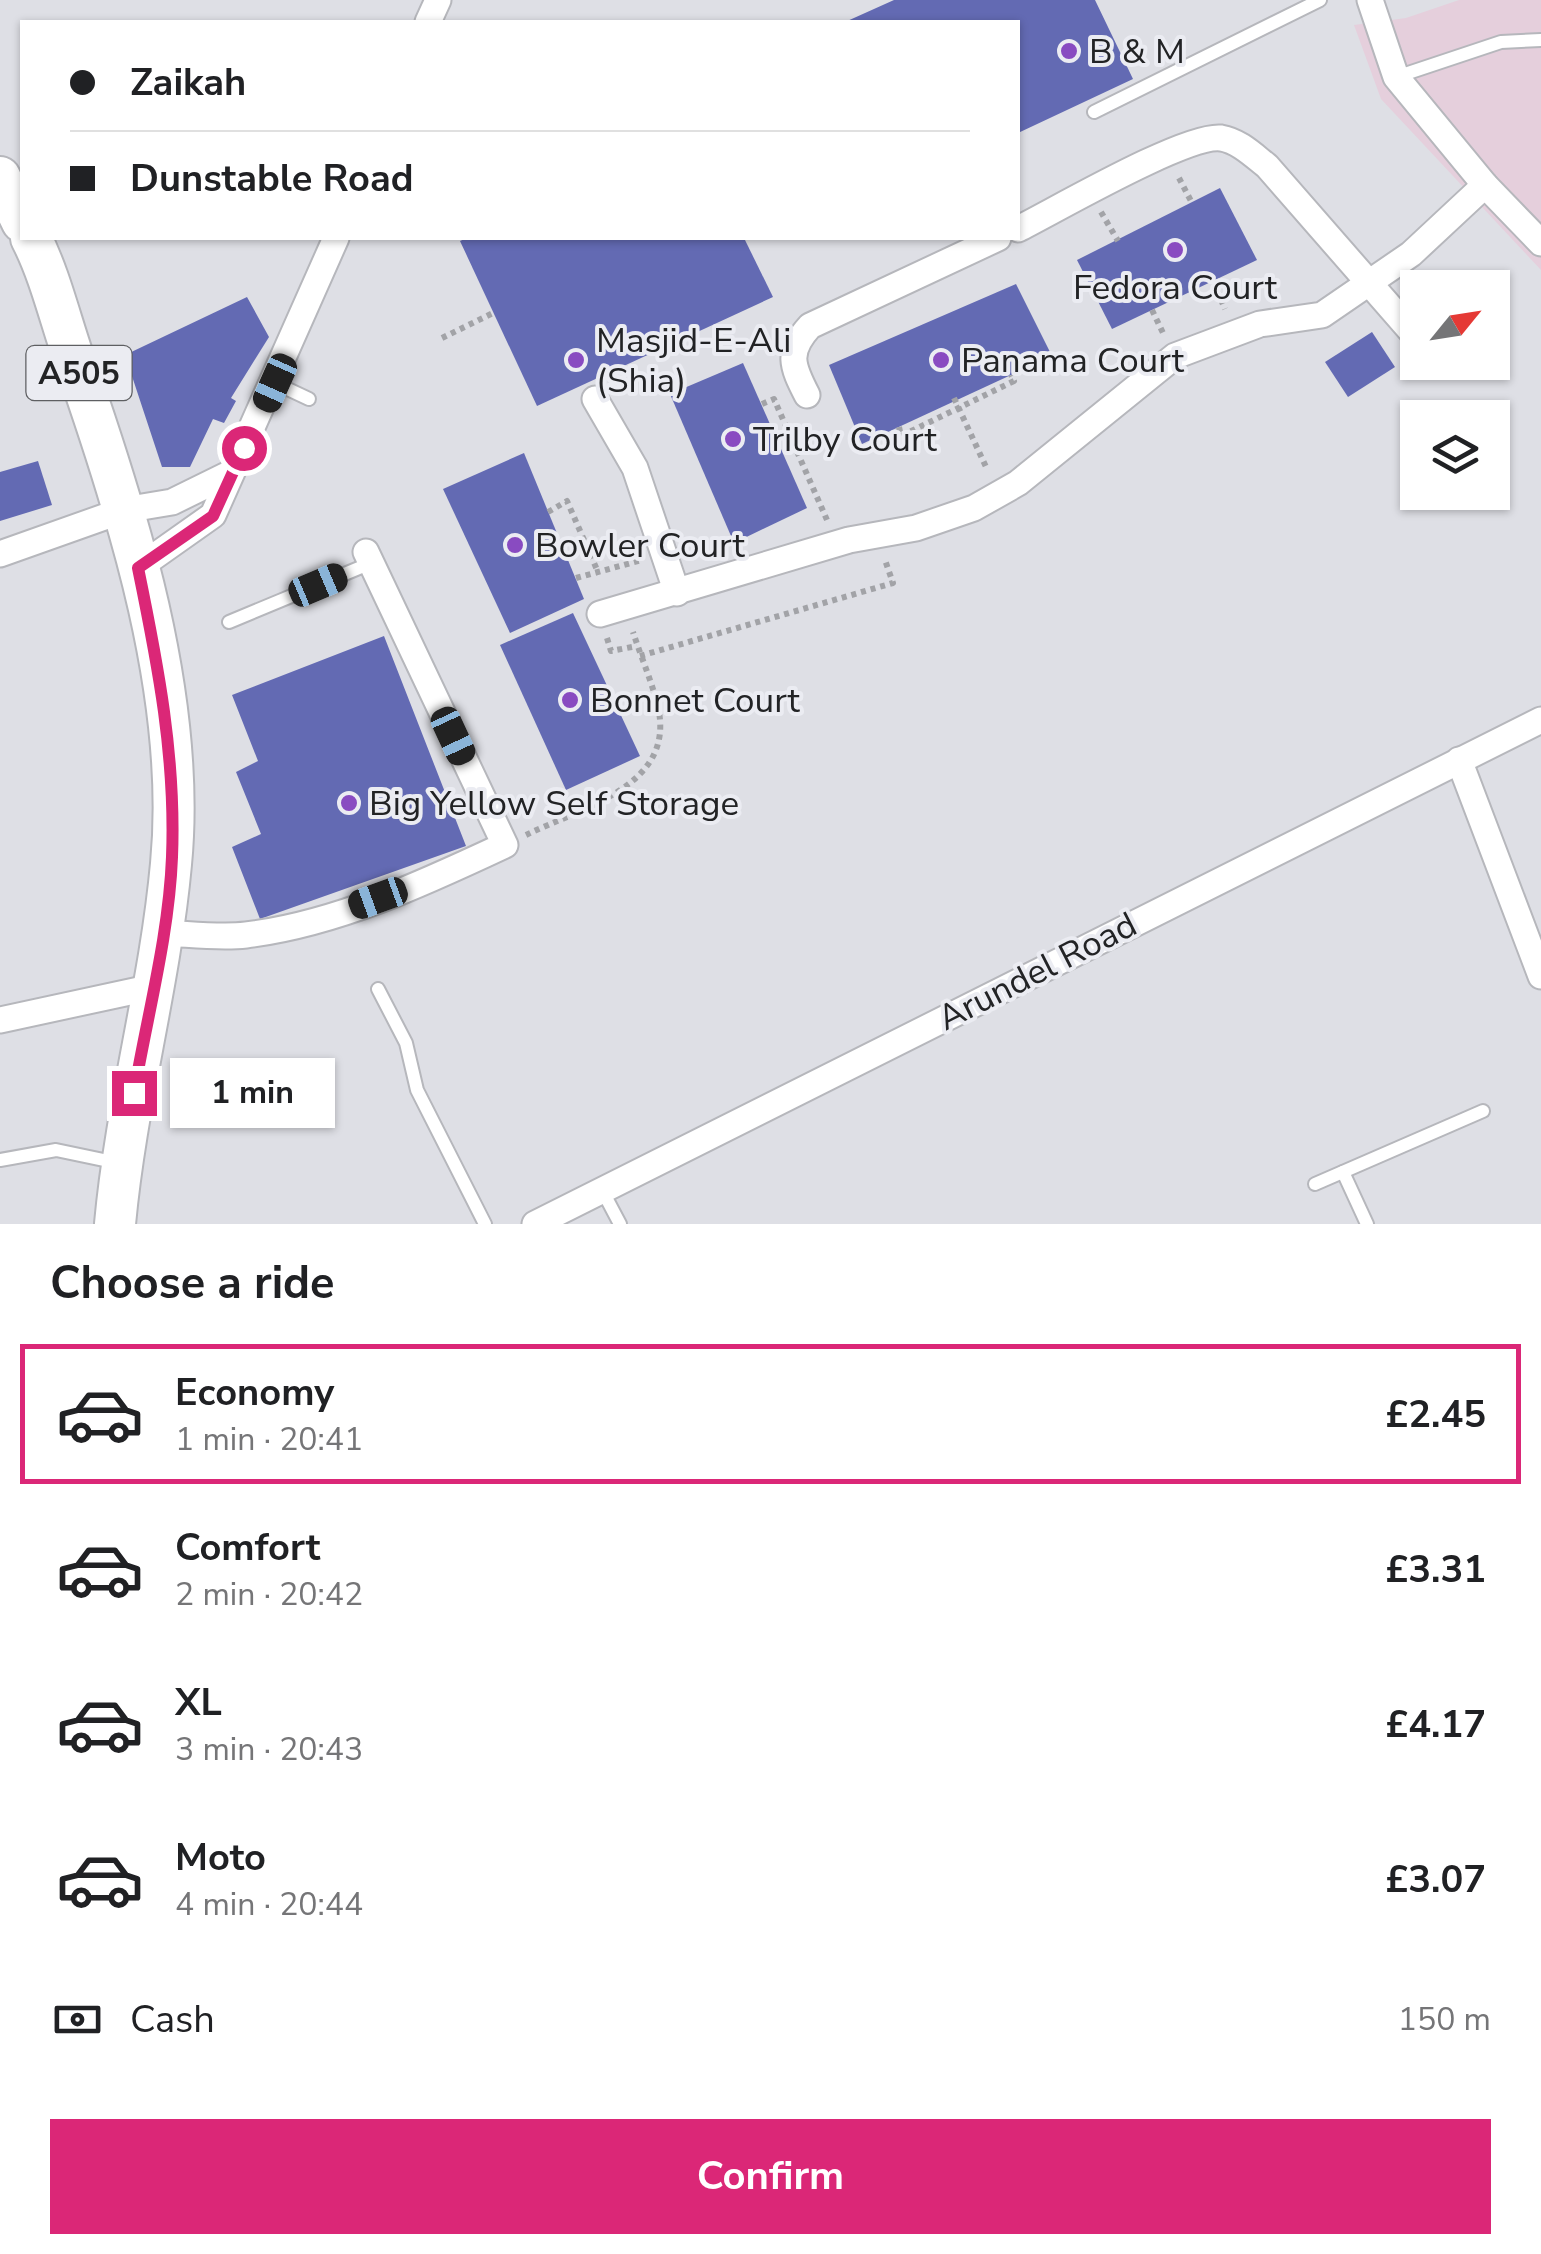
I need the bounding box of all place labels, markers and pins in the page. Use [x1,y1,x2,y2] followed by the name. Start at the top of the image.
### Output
[1089,28,1185,75] place label: B & M
[1058,40,1080,62] marker: B & M
[1164,239,1186,261] marker: Fedora Court
[1073,264,1278,311] place label: Fedora Court
[596,317,792,404] place label: Masjid-E-Ali (Shia)
[961,337,1185,384] place label: Panama Court
[565,349,587,371] marker: Masjid-E-Ali (Shia)
[930,349,952,371] marker: Panama Court
[753,416,937,463] place label: Trilby Court
[722,428,744,450] marker: Trilby Court
[535,522,746,569] place label: Bowler Court
[504,534,526,556] marker: Bowler Court
[590,677,801,724] place label: Bonnet Court
[559,689,581,711] marker: Bonnet Court
[369,780,739,827] place label: Big Yellow Self Storage
[338,792,360,814] marker: Big Yellow Self Storage

